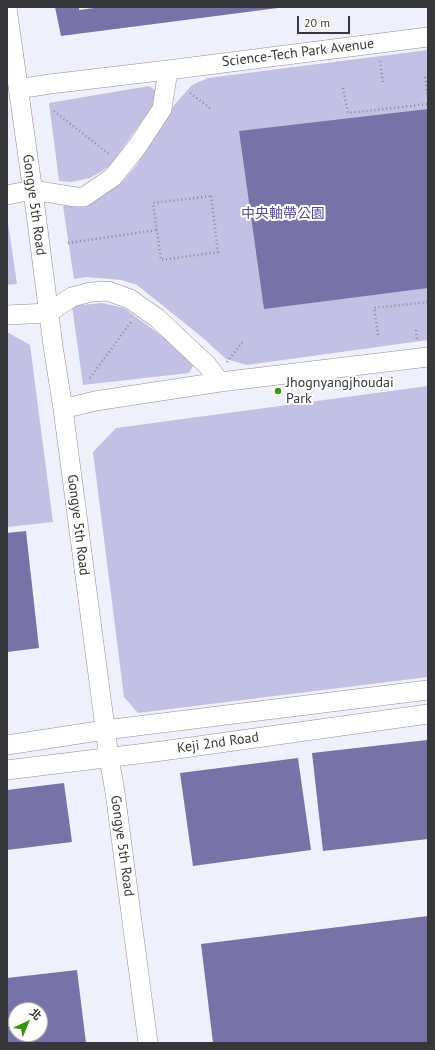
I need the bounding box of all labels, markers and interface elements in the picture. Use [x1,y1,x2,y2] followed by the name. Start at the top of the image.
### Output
[299,8,352,34] scale bar
[304,15,330,30] text: 20 m
[221,35,375,71] street label: Science-Tech Park Avenue
[19,153,49,257] street label: Gongye 5th Road
[241,206,325,222] park label: 中央軸帶公園
[286,375,394,408] place label: Jhognyangjhoudai Park
[273,386,283,396] marker: Jhognyangjhoudai Park
[63,473,93,577] street label: Gongye 5th Road
[176,729,260,757] street label: Keji 2nd Road
[107,794,137,898] street label: Gongye 5th Road
[8,1002,48,1042] north arrow
[27,1005,44,1023] text: 北

